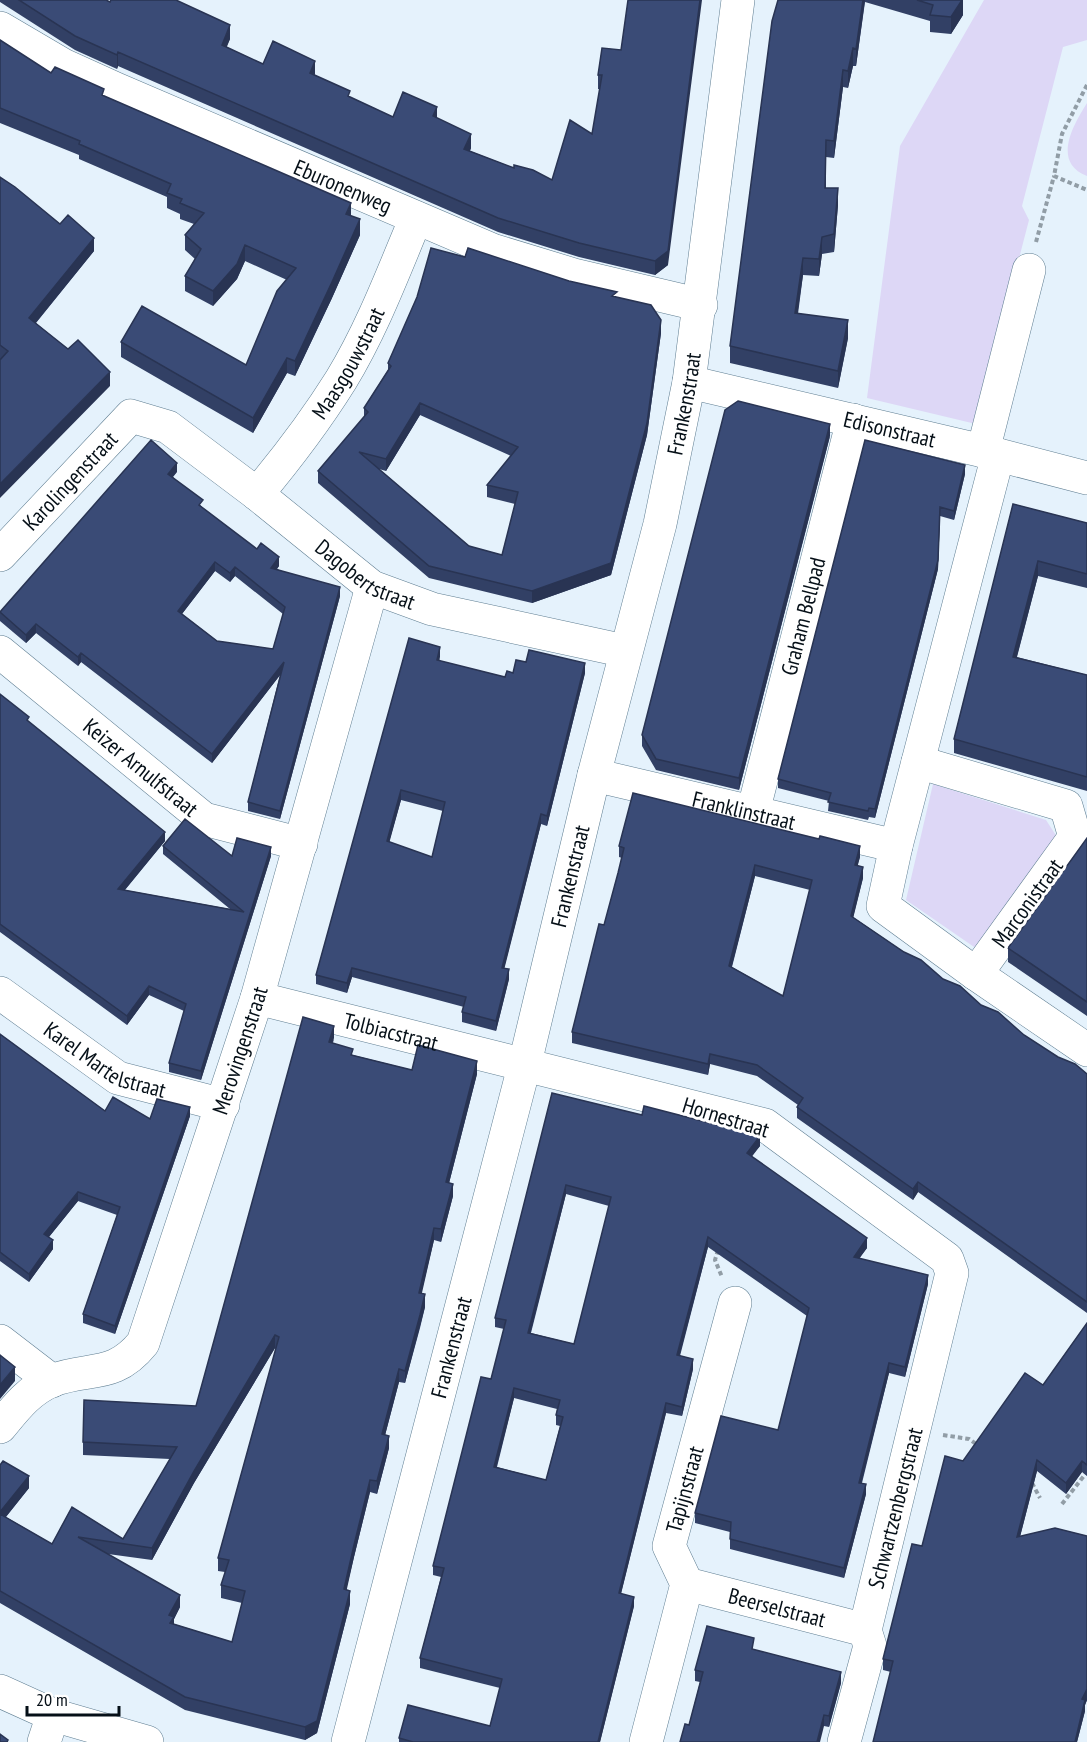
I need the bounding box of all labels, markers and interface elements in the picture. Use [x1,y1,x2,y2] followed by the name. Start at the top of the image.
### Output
[290,153,396,219] street label: Eburonenweg
[305,303,391,424] street label: Maasgouwstraat
[660,351,707,458] street label: Frankenstraat
[841,405,938,453] street label: Edisonstraat
[17,425,123,536] street label: Karolingenstraat
[310,533,419,616] street label: Dagobertstraat
[774,554,831,678] street label: Graham Bellpad
[78,712,204,823] street label: Keizer Arnulfstraat
[690,785,798,836] street label: Franklinstraat
[544,822,596,930] street label: Frankenstraat
[985,853,1069,953] street label: Marconistraat
[206,983,274,1118] street label: Merovingenstraat
[341,1006,441,1057] street label: Tolbiacstraat
[39,1015,169,1104] street label: Karel Martelstraat
[679,1091,773,1143] street label: Hornestraat
[424,1293,478,1401] street label: Frankenstraat
[861,1425,929,1591] street label: Schwartzenbergstraat
[659,1443,710,1536] street label: Tapijnstraat
[725,1581,829,1633] street label: Beerselstraat
[27,1679,118,1717] scale bar
[36,1688,68,1711] text: 20 m

